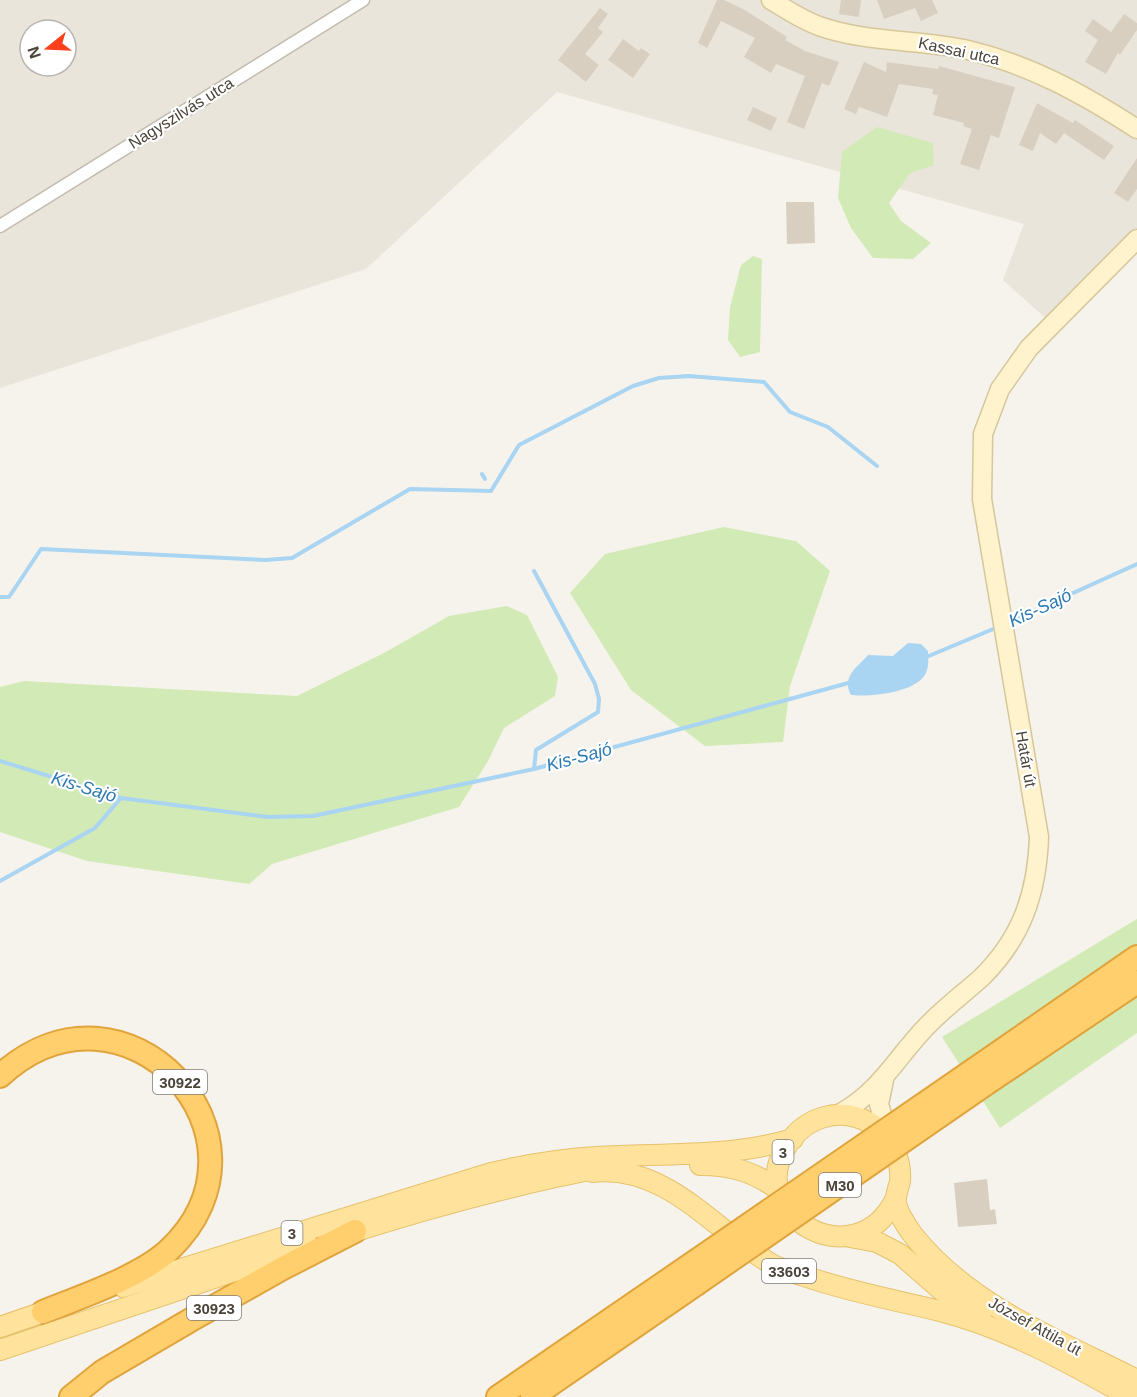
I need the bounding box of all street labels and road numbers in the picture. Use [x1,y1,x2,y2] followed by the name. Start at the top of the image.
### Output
[917,34,1001,68] street label: Kassai utca
[126,74,236,152] street label: Nagyszilvás utca
[1013,729,1039,789] street label: Határ út
[153,1070,207,1094] road number: 30922
[772,1140,794,1164] road number: 3
[819,1173,861,1197] road number: M30
[282,1221,302,1245] road number: 3
[762,1259,816,1283] road number: 33603
[986,1294,1085,1359] street label: József Attila út
[187,1296,241,1320] road number: 30923

